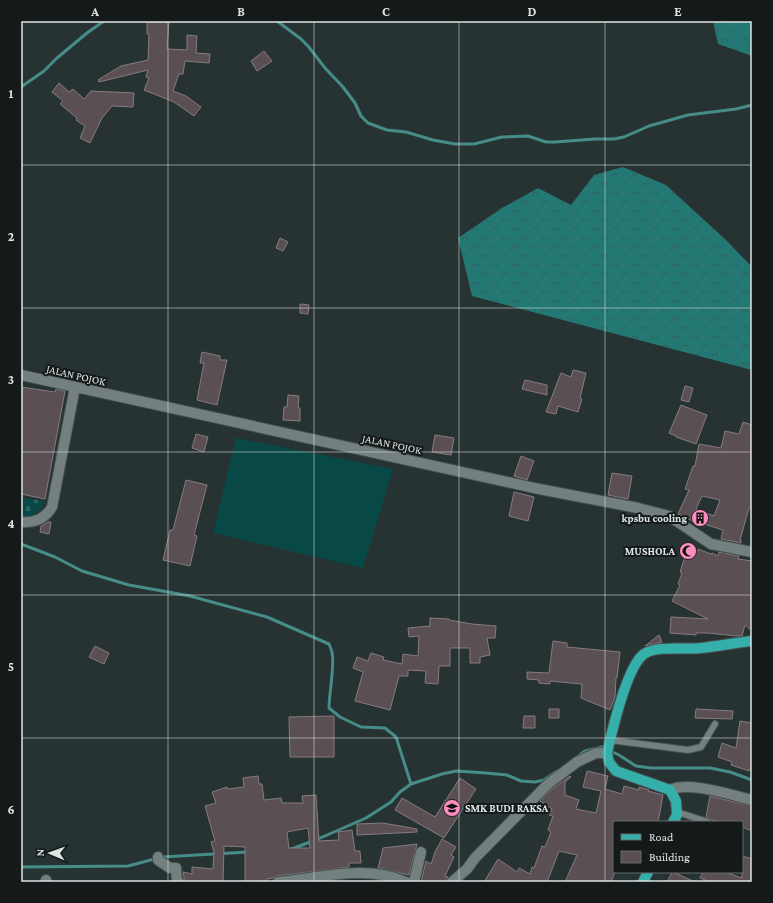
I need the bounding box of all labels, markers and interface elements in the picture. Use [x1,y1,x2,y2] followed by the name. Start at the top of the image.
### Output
[90,4,99,19] text: A
[237,4,245,19] text: B
[382,4,390,19] text: C
[528,4,537,19] text: D
[674,4,682,19] text: E
[9,86,14,101] text: 1
[8,229,15,244] text: 2
[44,362,107,389] street label: JALAN POJOK
[8,372,14,387] text: 3
[360,432,423,457] street label: JALAN POJOK
[690,508,710,528] building icon: kpsbu cooling
[622,512,687,524] place label: kpsbu cooling
[7,516,15,531] text: 4
[678,541,698,561] mosque icon: MUSHOLA
[625,545,675,557] place label: MUSHOLA
[8,659,14,674] text: 5
[442,798,462,818] school or university icon: SMK BUDI RAKSA
[7,802,15,817] text: 6
[465,802,549,814] place label: SMK BUDI RAKSA
[613,821,743,873] legend
[649,830,674,844] text: Road
[30,833,70,873] north arrow
[34,848,46,857] text: N
[649,850,690,864] text: Building

